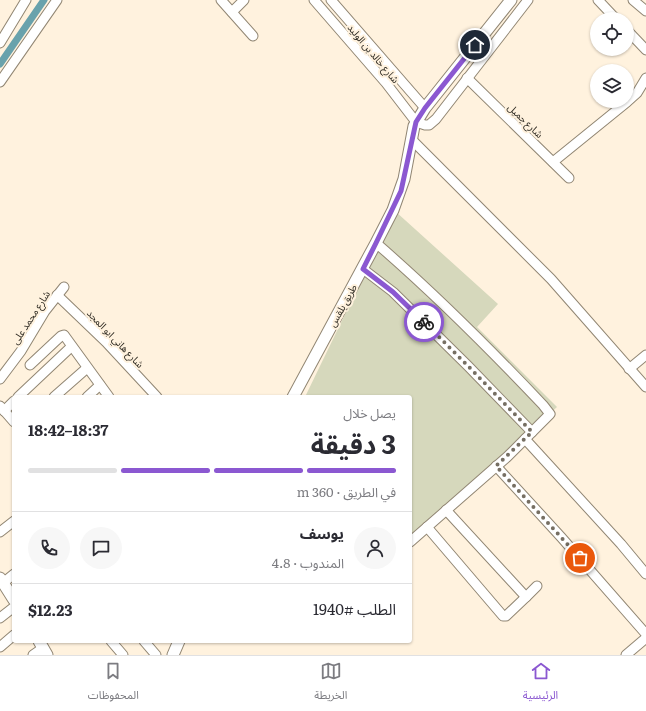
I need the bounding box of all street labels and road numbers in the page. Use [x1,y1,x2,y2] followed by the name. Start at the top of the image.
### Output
[344,20,403,87] street label: شارع خالد بن الوليد
[504,99,547,142] street label: شارع جميل
[324,281,360,329] street label: طريق بلقس
[7,287,54,347] street label: شارع محمد على
[83,305,148,372] street label: شارع هاني ابو المجد

